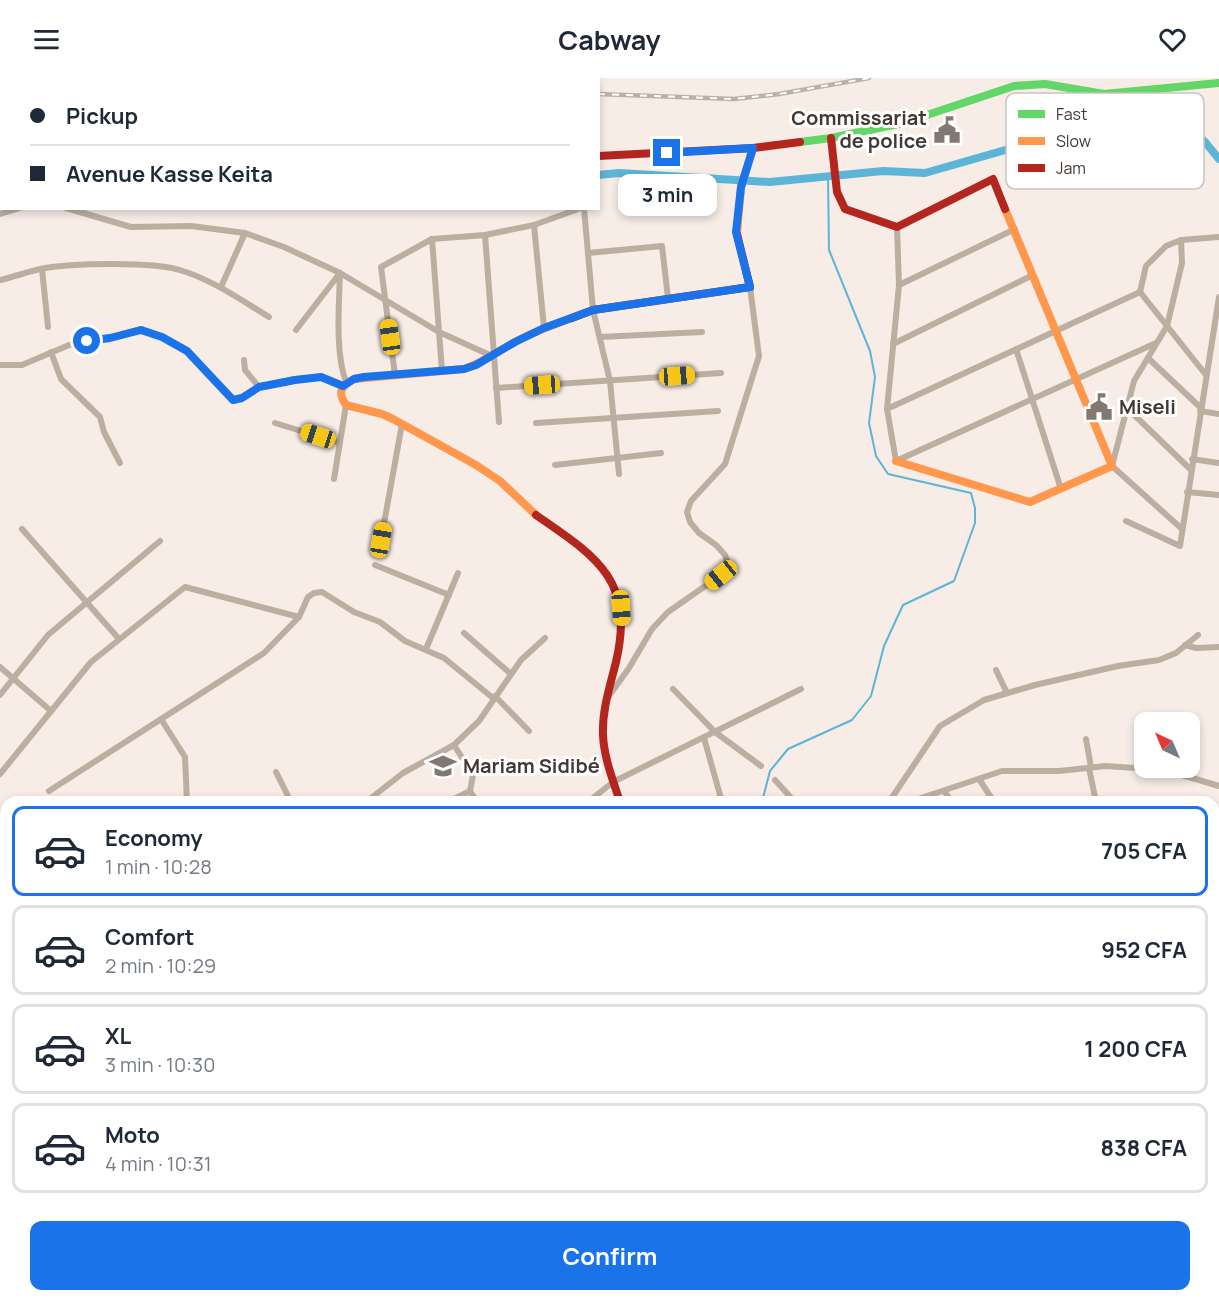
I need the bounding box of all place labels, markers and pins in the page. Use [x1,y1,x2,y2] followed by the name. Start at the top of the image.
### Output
[791,104,927,154] place label: Commissariat de police
[932,115,962,145] public building icon: Commissariat de police
[1084,392,1114,422] public building icon: Miseli
[1119,393,1176,420] place label: Miseli
[428,751,458,781] school or university icon: Mariam Sidibé
[463,752,600,779] place label: Mariam Sidibé

